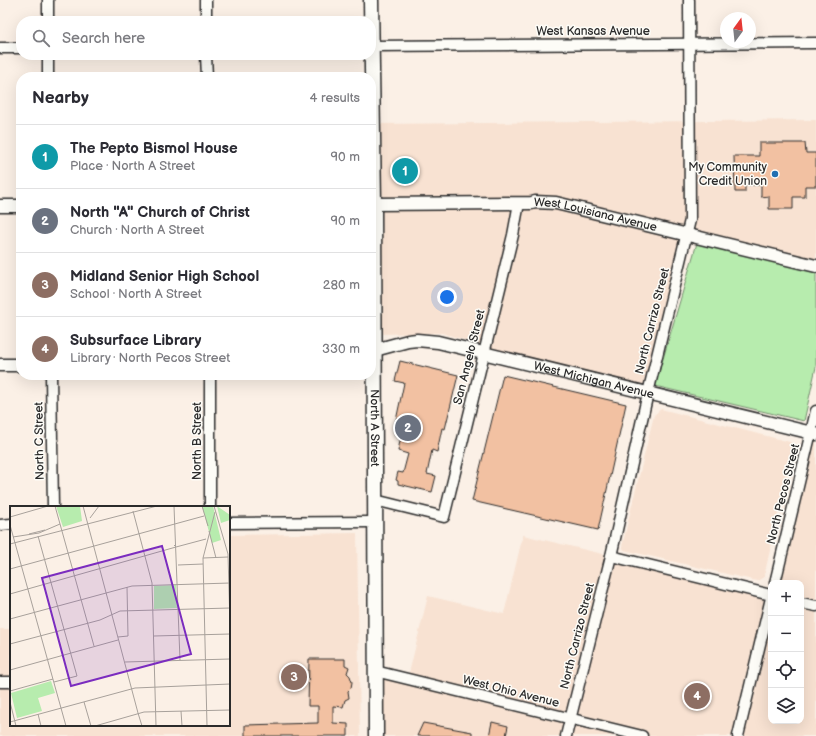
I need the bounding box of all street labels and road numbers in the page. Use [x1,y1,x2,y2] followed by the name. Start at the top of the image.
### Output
[536,24,650,39] street label: West Kansas Avenue
[534,195,658,235] street label: West Louisiana Avenue
[632,266,673,376] street label: North Carrizo Street
[450,308,489,406] street label: San Angelo Street
[532,359,656,402] street label: West Michigan Avenue
[367,389,382,467] street label: North A Street
[31,401,48,480] street label: North C Street
[190,402,205,480] street label: North B Street
[764,442,803,546] street label: North Pecos Street
[557,581,598,691] street label: North Carrizo Street
[461,672,561,711] street label: West Ohio Avenue

